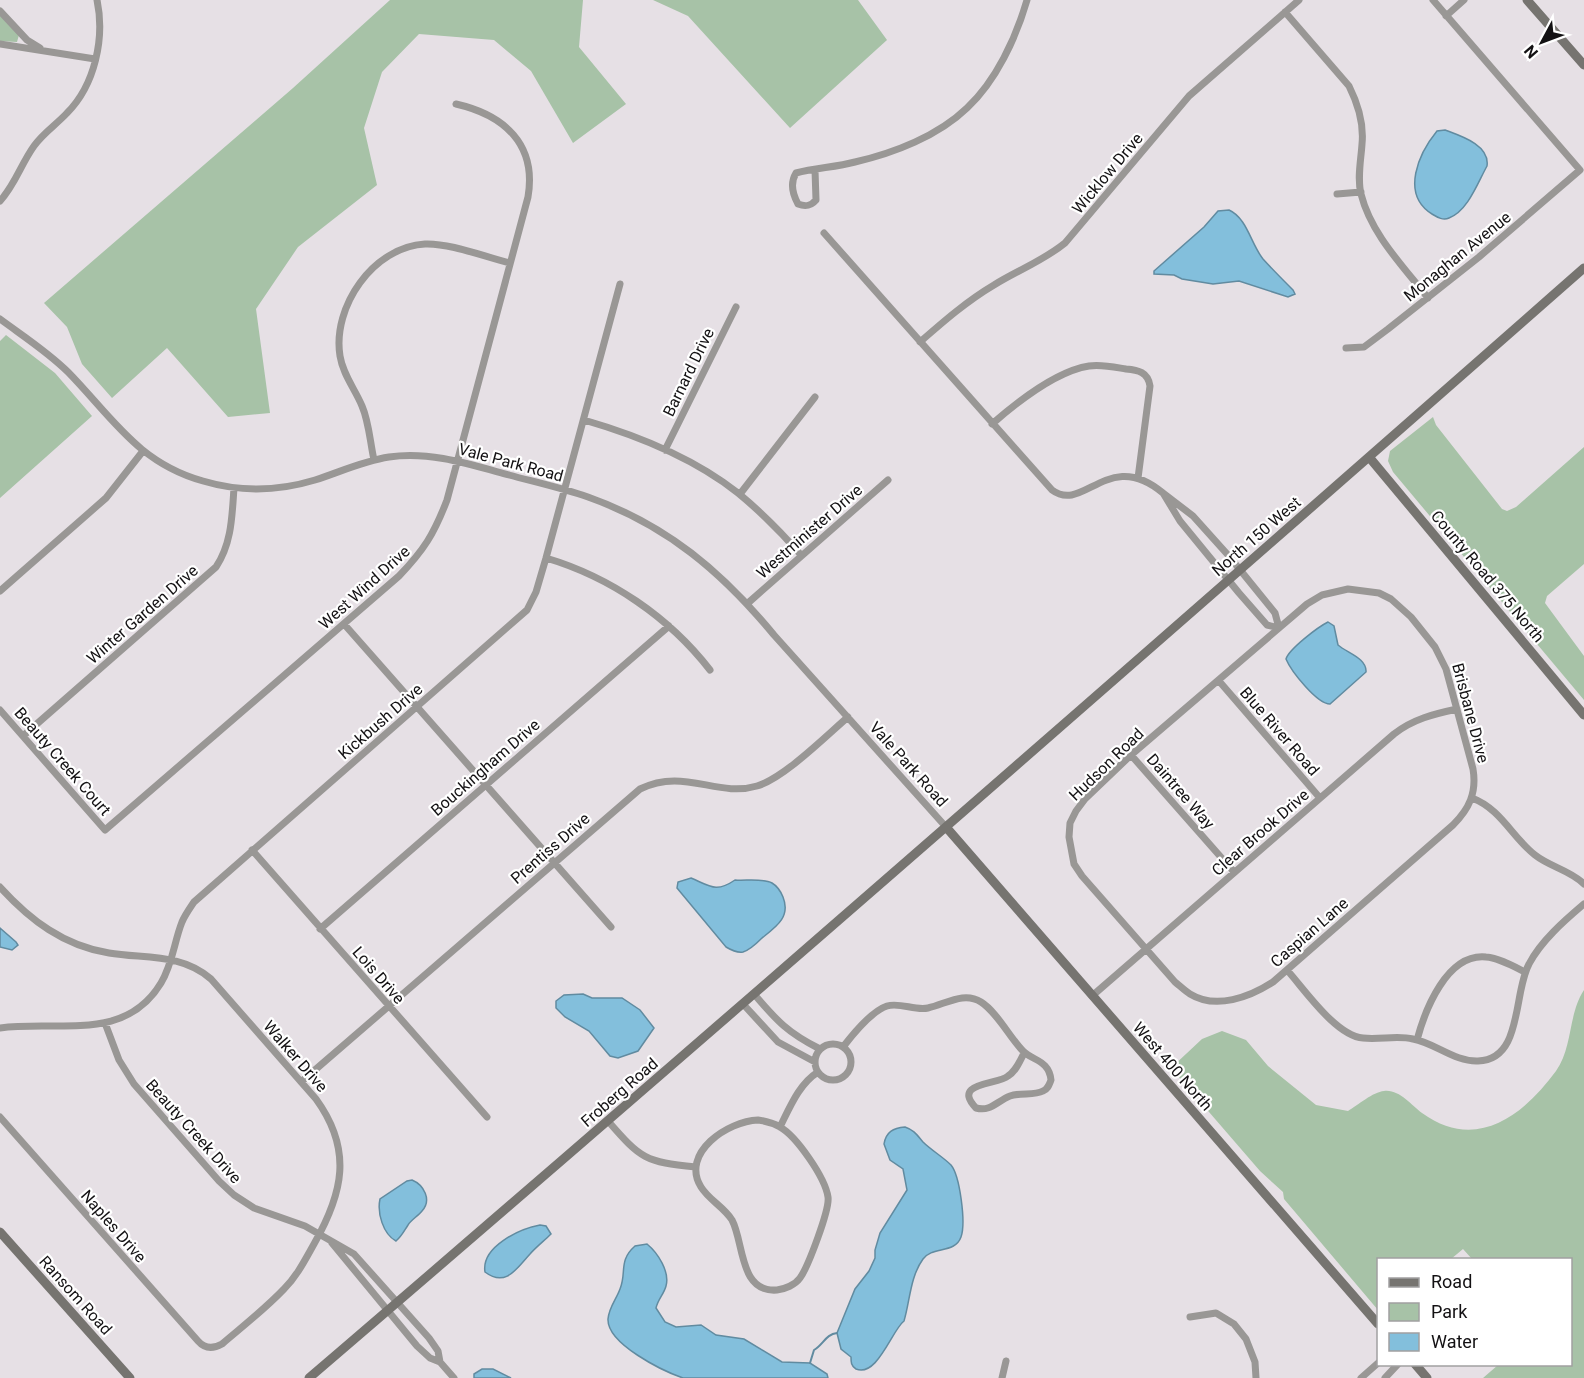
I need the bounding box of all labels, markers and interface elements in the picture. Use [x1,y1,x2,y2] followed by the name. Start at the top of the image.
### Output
[1512,12,1572,72] north arrow
[1520,41,1542,62] text: N
[1068,129,1147,218] street label: Wicklow Drive
[1400,207,1515,305] street label: Monaghan Avenue
[659,325,718,419] street label: Barnard Drive
[456,439,565,486] street label: Vale Park Road
[753,480,866,582] street label: Westminister Drive
[1208,493,1305,580] street label: North 150 West
[1427,507,1548,646] street label: County Road 375 North
[315,542,414,633] street label: West Wind Drive
[83,561,202,668] street label: Winter Garden Drive
[1448,661,1493,765] street label: Brisbane Drive
[334,680,426,763] street label: Kickbush Drive
[1236,683,1323,779] street label: Blue River Road
[11,703,115,819] street label: Beauty Creek Court
[427,715,543,820] street label: Bouckingham Drive
[866,718,952,811] street label: Vale Park Road
[1065,724,1148,805] street label: Hudson Road
[1143,750,1219,833] street label: Daintree Way
[1208,785,1313,880] street label: Clear Brook Drive
[507,809,594,888] street label: Prentiss Drive
[1267,894,1352,971] street label: Caspian Lane
[349,943,409,1008] street label: Lois Drive
[259,1017,332,1096] street label: Walker Drive
[1129,1018,1216,1115] street label: West 400 North
[577,1054,662,1131] street label: Froberg Road
[142,1075,245,1187] street label: Beauty Creek Drive
[77,1186,150,1266] street label: Naples Drive
[35,1252,116,1339] street label: Ransom Road
[1377,1258,1572,1366] legend
[1431,1271,1472,1292] text: Road
[1431,1301,1468,1322] text: Park
[1431,1331,1478,1352] text: Water

